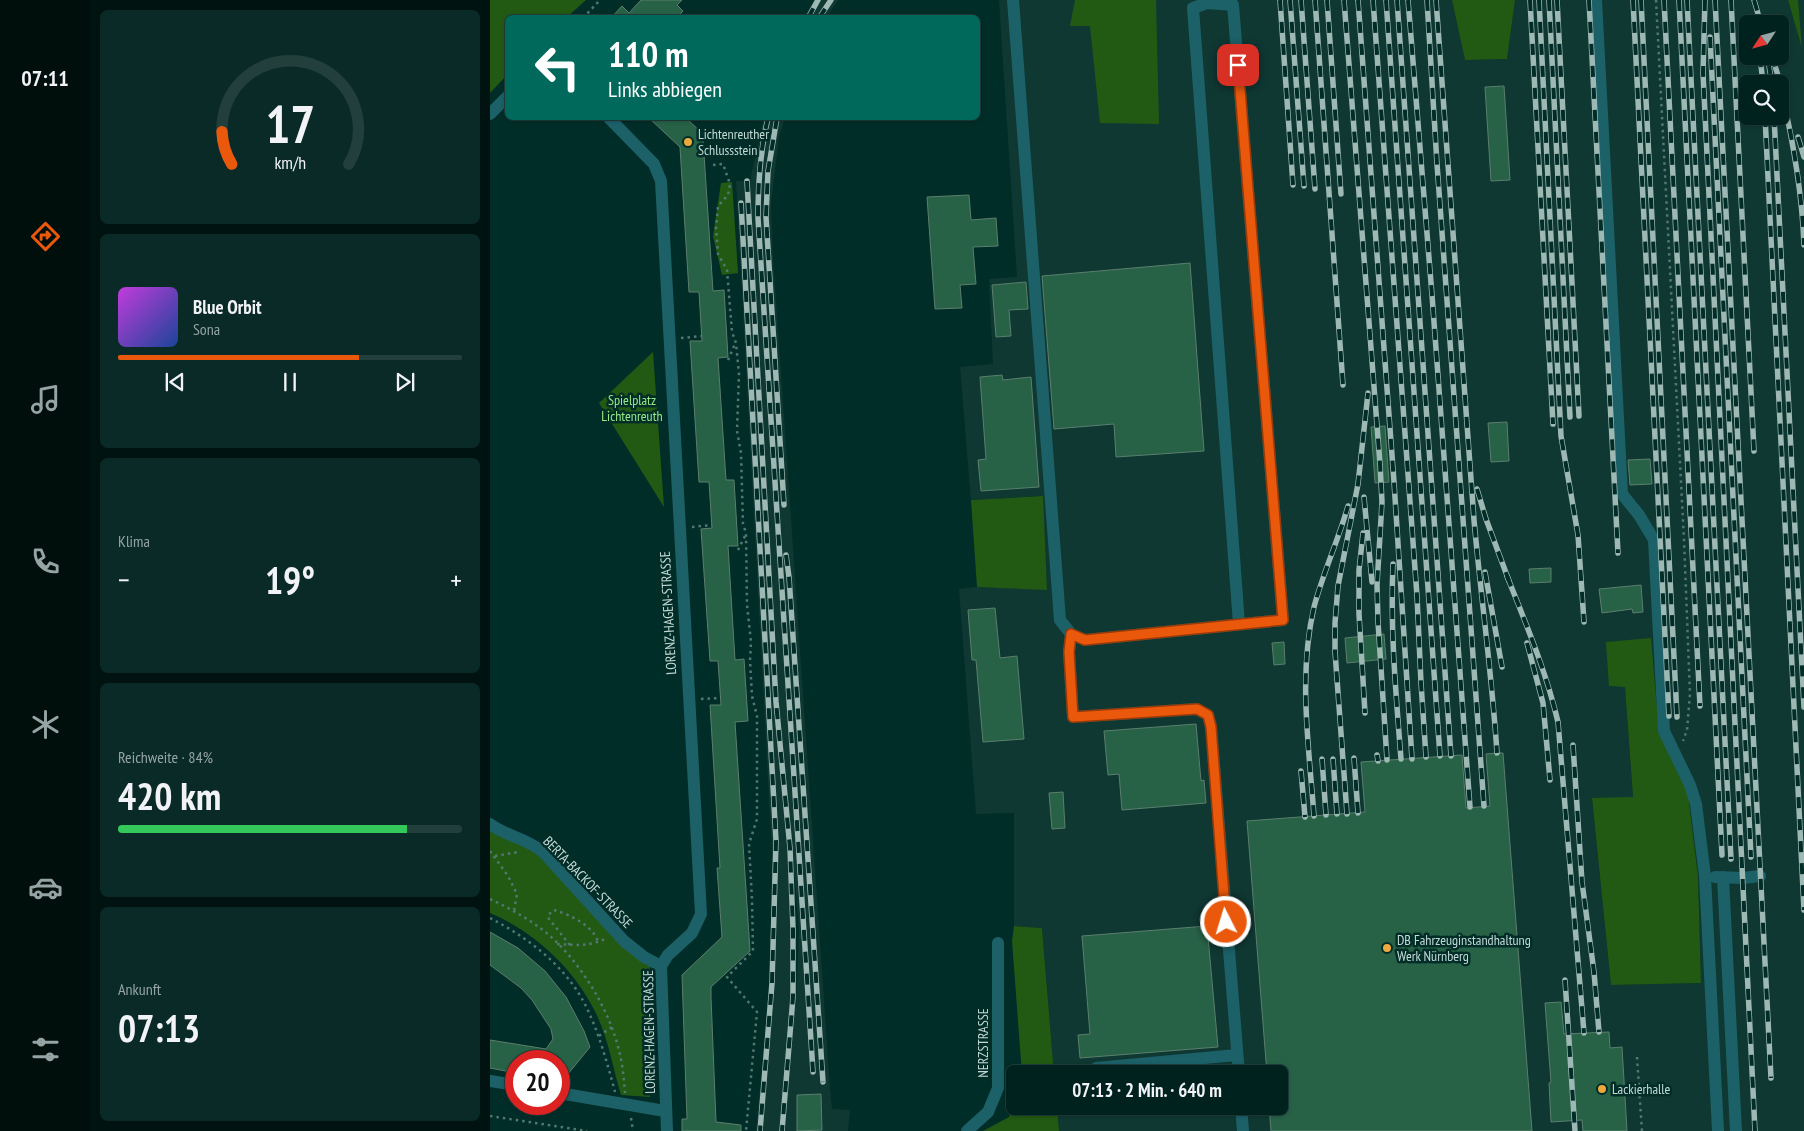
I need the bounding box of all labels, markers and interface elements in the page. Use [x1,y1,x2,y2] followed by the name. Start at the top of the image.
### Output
[1739,15,1789,65] north arrow
[1739,15,1789,125] map controls
[608,31,689,77] text: 110 m
[525,35,590,100] icon: left
[1217,44,1259,86] pin
[1224,51,1252,79] icon: arrive
[21,64,69,92] text: 07:11
[608,75,722,103] text: Links abbiegen
[1739,75,1789,125] button: search
[265,90,315,157] text: 17
[698,125,769,159] place label: Lichtenreuther Schlussstein
[682,136,694,148] marker: Lichtenreuther Schlussstein
[274,151,306,174] text: km/h
[28,219,63,254] icon: directions
[193,295,262,319] text: Blue Orbit
[193,319,220,339] text: Sona
[161,368,189,396] icon: previous
[276,368,304,396] icon: pause
[391,368,419,396] icon: next
[28,382,63,417] icon: music
[601,391,663,425] park label: Spielplatz Lichtenreuth
[118,531,150,551] text: Klima
[28,544,63,579] icon: phone
[656,551,680,675] street label: LORENZ-HAGEN-STRASSE
[265,555,315,604] text: 19°
[118,561,130,598] text: −
[450,561,462,598] text: +
[28,707,63,742] icon: climate
[118,747,213,767] text: Reichweite · 84%
[118,771,221,820] text: 420 km
[539,832,637,932] street label: BERTA-BACKOF-STRASSE
[28,870,63,905] icon: car
[1199,895,1251,947] position arrow
[1397,931,1531,965] place label: DB Fahrzeuginstandhaltung Werk Nürnberg
[1381,942,1393,954] marker: DB Fahrzeuginstandhaltung Werk Nürnberg
[639,970,659,1094] street label: LORENZ-HAGEN-STRASSE
[118,979,161,999] text: Ankunft
[118,1003,200,1052] text: 07:13
[974,1008,992,1078] street label: NERZSTRASSE
[28,1032,63,1067] icon: filters
[505,1050,570,1115] speed limit sign: 20
[1072,1078,1222,1102] text: 07:13 · 2 Min. · 640 m
[1612,1080,1671,1098] place label: Lackierhalle
[1596,1083,1608,1095] marker: Lackierhalle

